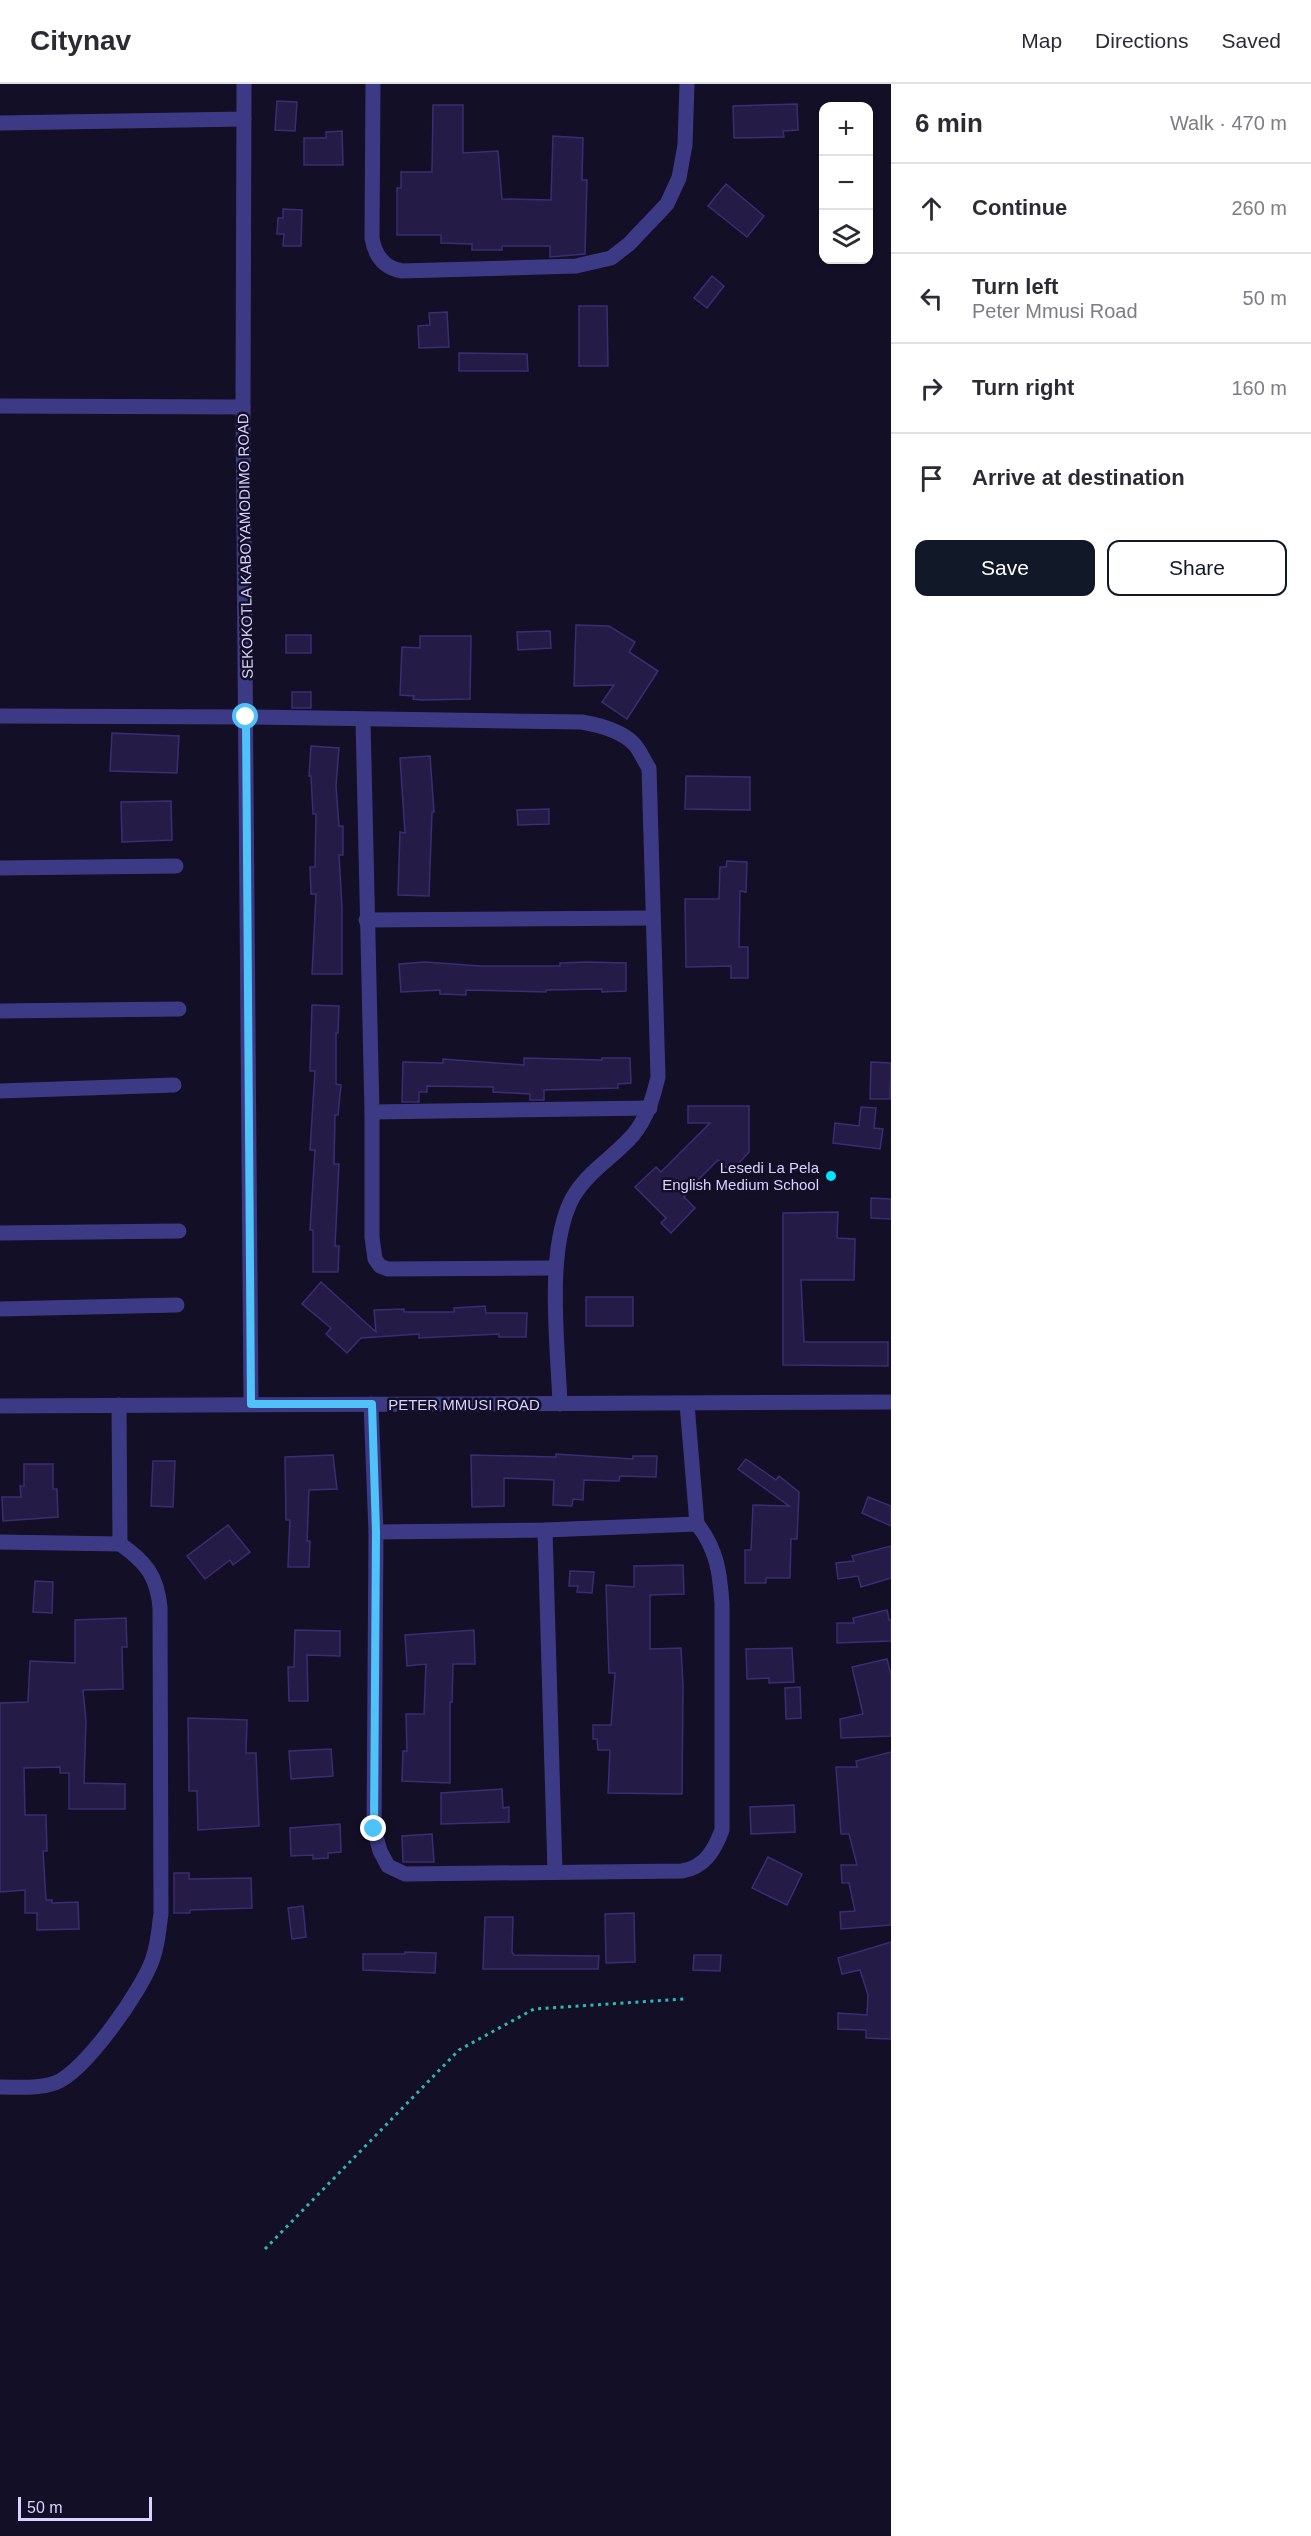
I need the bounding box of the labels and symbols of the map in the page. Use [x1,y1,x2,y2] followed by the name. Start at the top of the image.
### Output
[234,413,256,679] street label: SEKOKOTLA KABOYAMODIMO ROAD
[232,703,258,729] route start
[662,1159,820,1193] place label: Lesedi La Pela English Medium School
[824,1169,838,1183] marker: Lesedi La Pela English Medium School
[388,1396,540,1413] street label: PETER MMUSI ROAD
[360,1815,386,1841] route end
[18,2494,152,2522] scale bar

